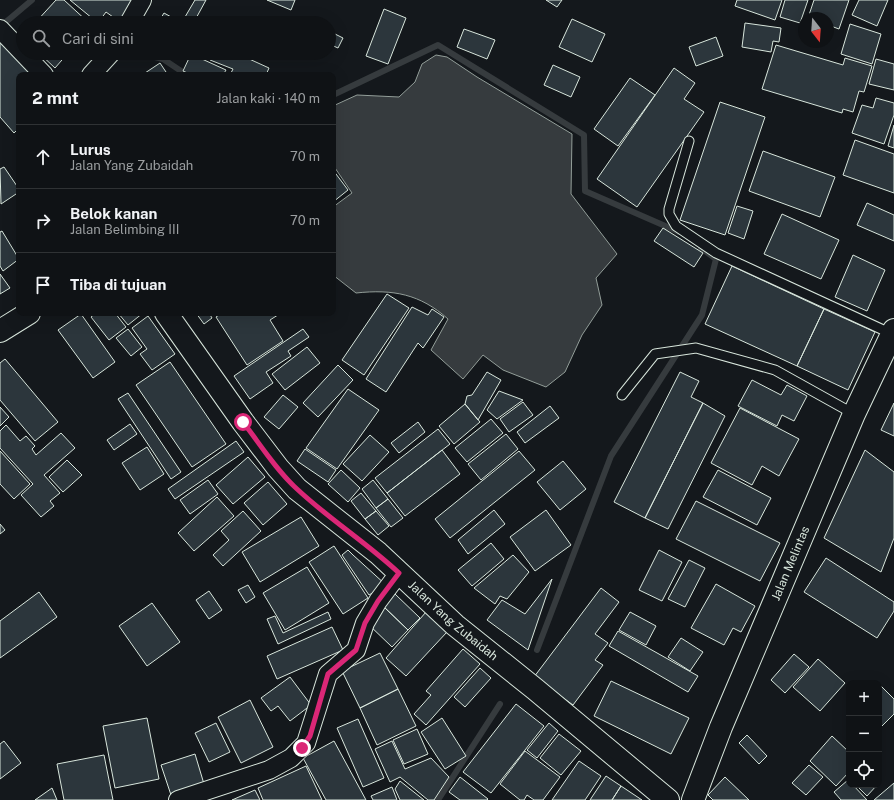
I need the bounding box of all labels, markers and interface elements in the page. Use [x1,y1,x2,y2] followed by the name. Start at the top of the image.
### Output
[798,12,834,48] north arrow
[16,16,336,60] search box
[30,27,52,49] icon: search
[62,30,134,47] text: Cari di sini
[32,88,79,108] text: 2 mnt
[216,91,320,106] text: Jalan kaki · 140 m
[70,141,111,158] text: Lurus
[32,146,54,168] icon: ahead
[290,149,320,164] text: 70 m
[70,158,193,173] text: Jalan Yang Zubaidah
[70,205,157,222] text: Belok kanan
[32,210,54,232] icon: right
[290,213,320,228] text: 70 m
[70,222,179,237] text: Jalan Belimbing III
[32,274,54,296] icon: arrive
[70,276,166,293] text: Tiba di tujuan
[234,413,252,431] route start
[769,524,812,603] street label: Jalan Melintas
[405,578,501,663] street label: Jalan Yang Zubaidah
[846,680,882,788] map controls
[846,680,882,716] button: +
[846,716,882,752] button: −
[293,739,311,757] route end
[846,752,882,788] button: locate

